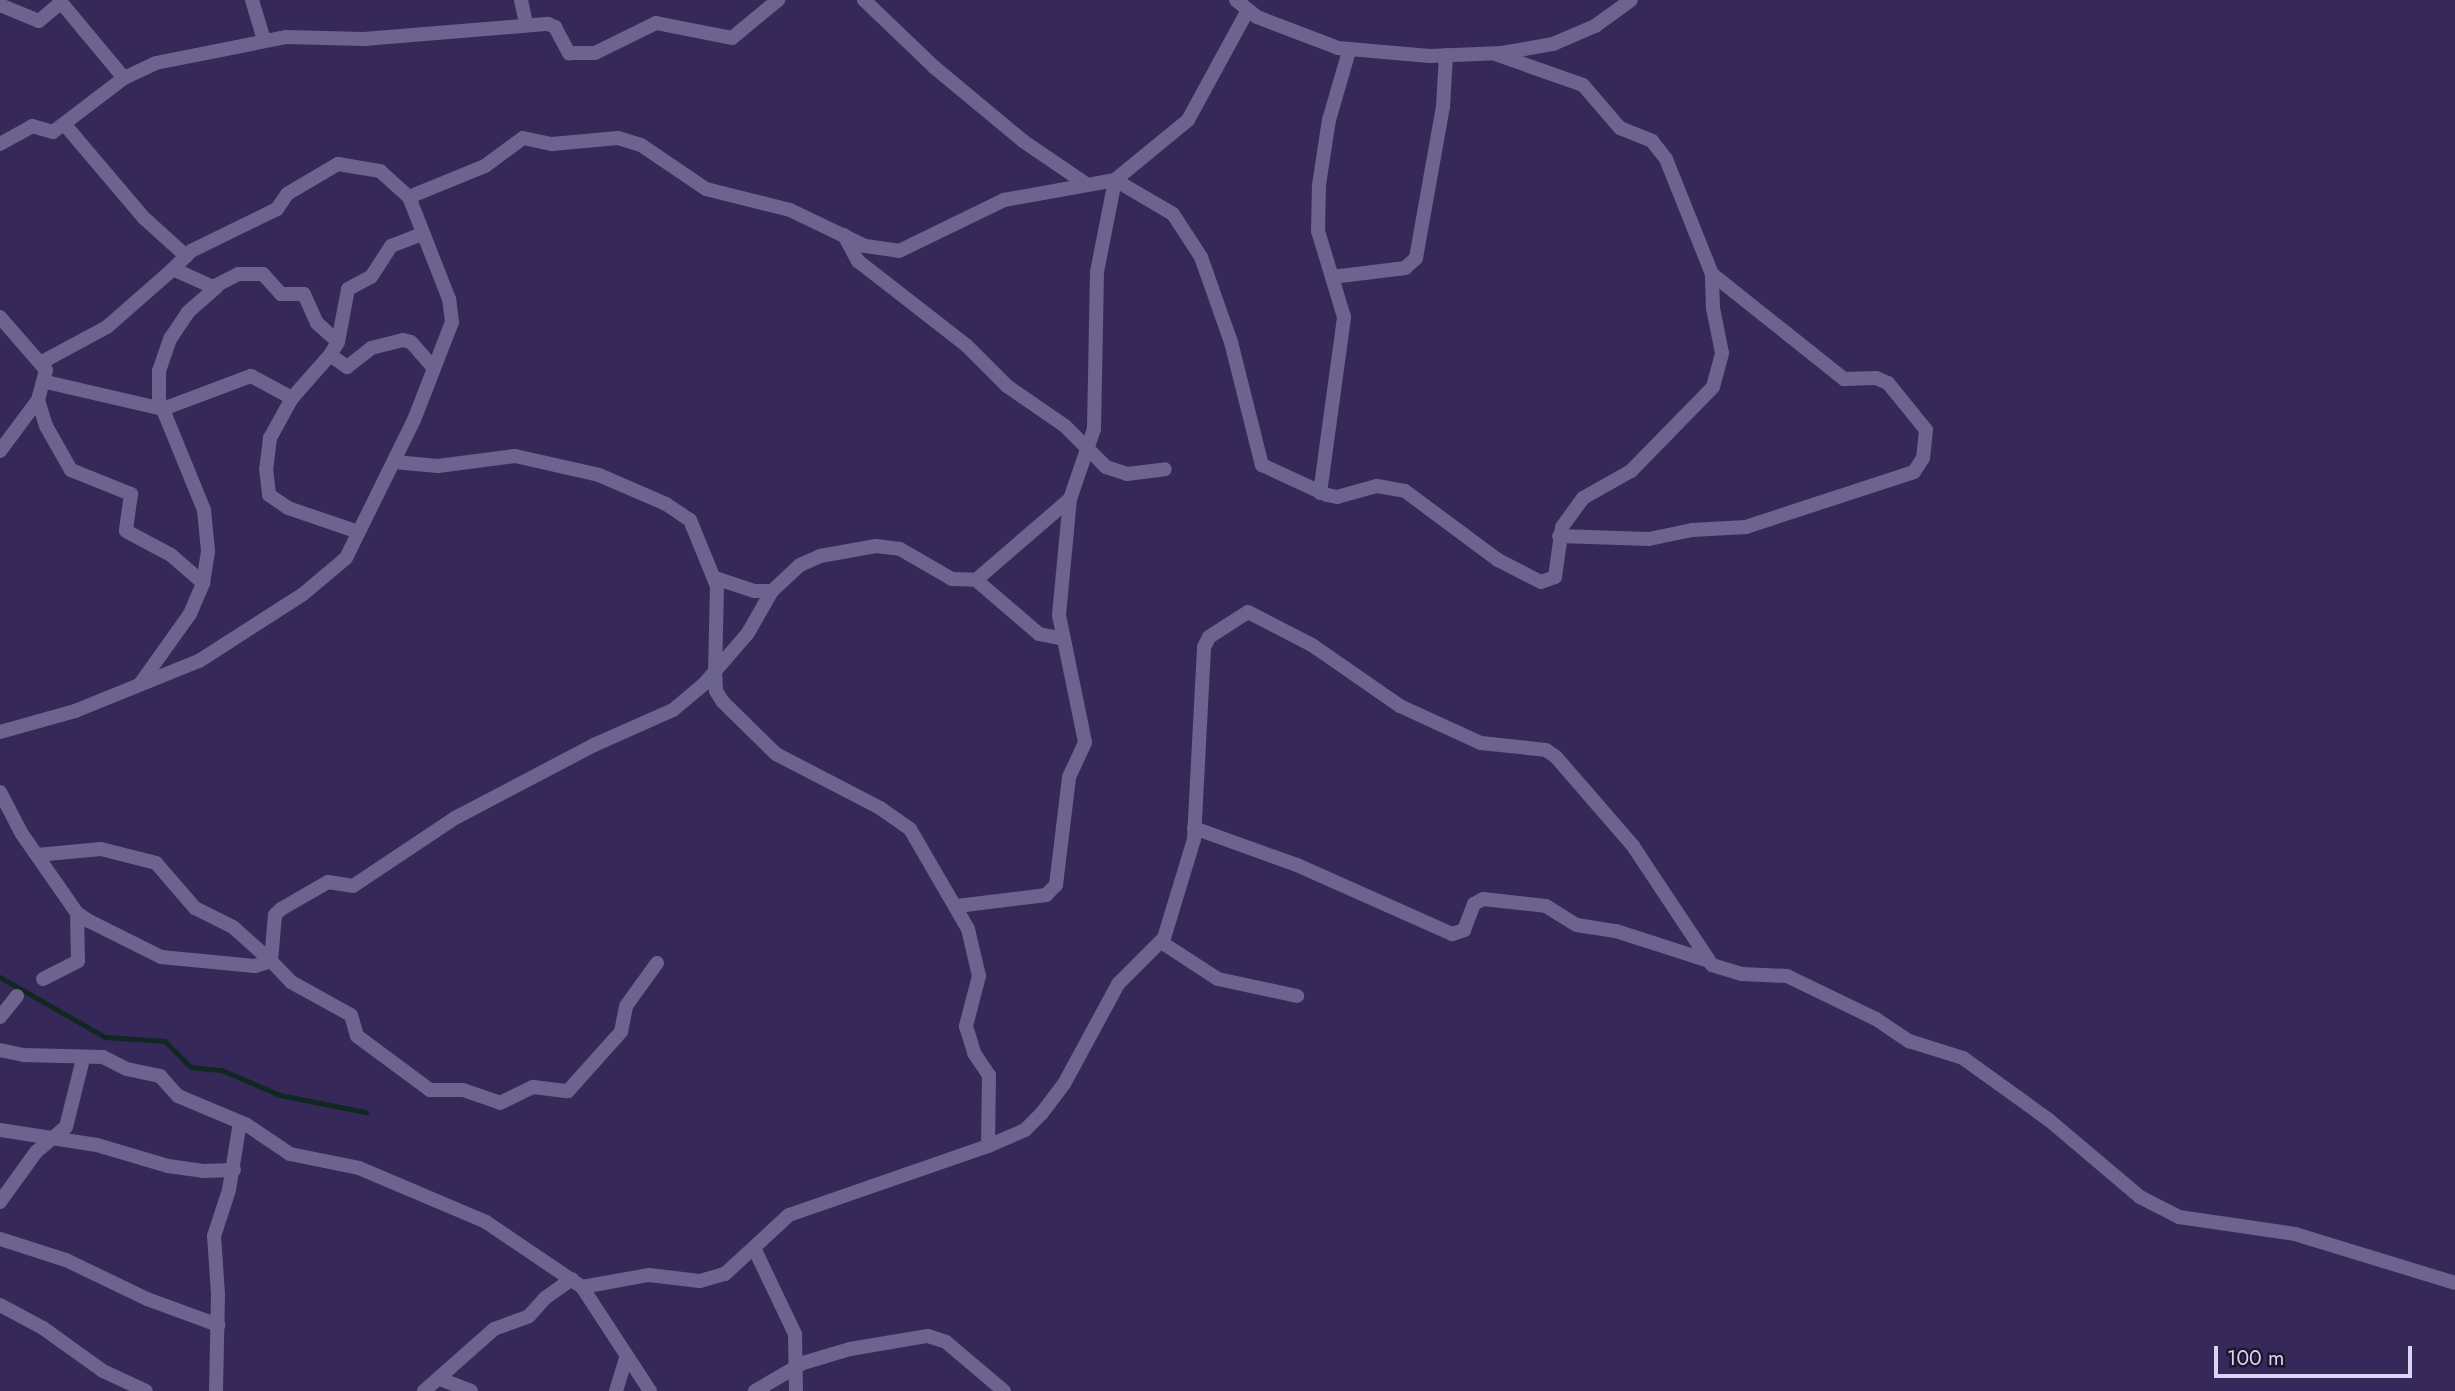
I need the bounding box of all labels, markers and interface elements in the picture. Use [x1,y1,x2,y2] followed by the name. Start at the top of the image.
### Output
[2217,1332,2415,1376] scale bar
[2227,1343,2284,1373] text: 100 m

